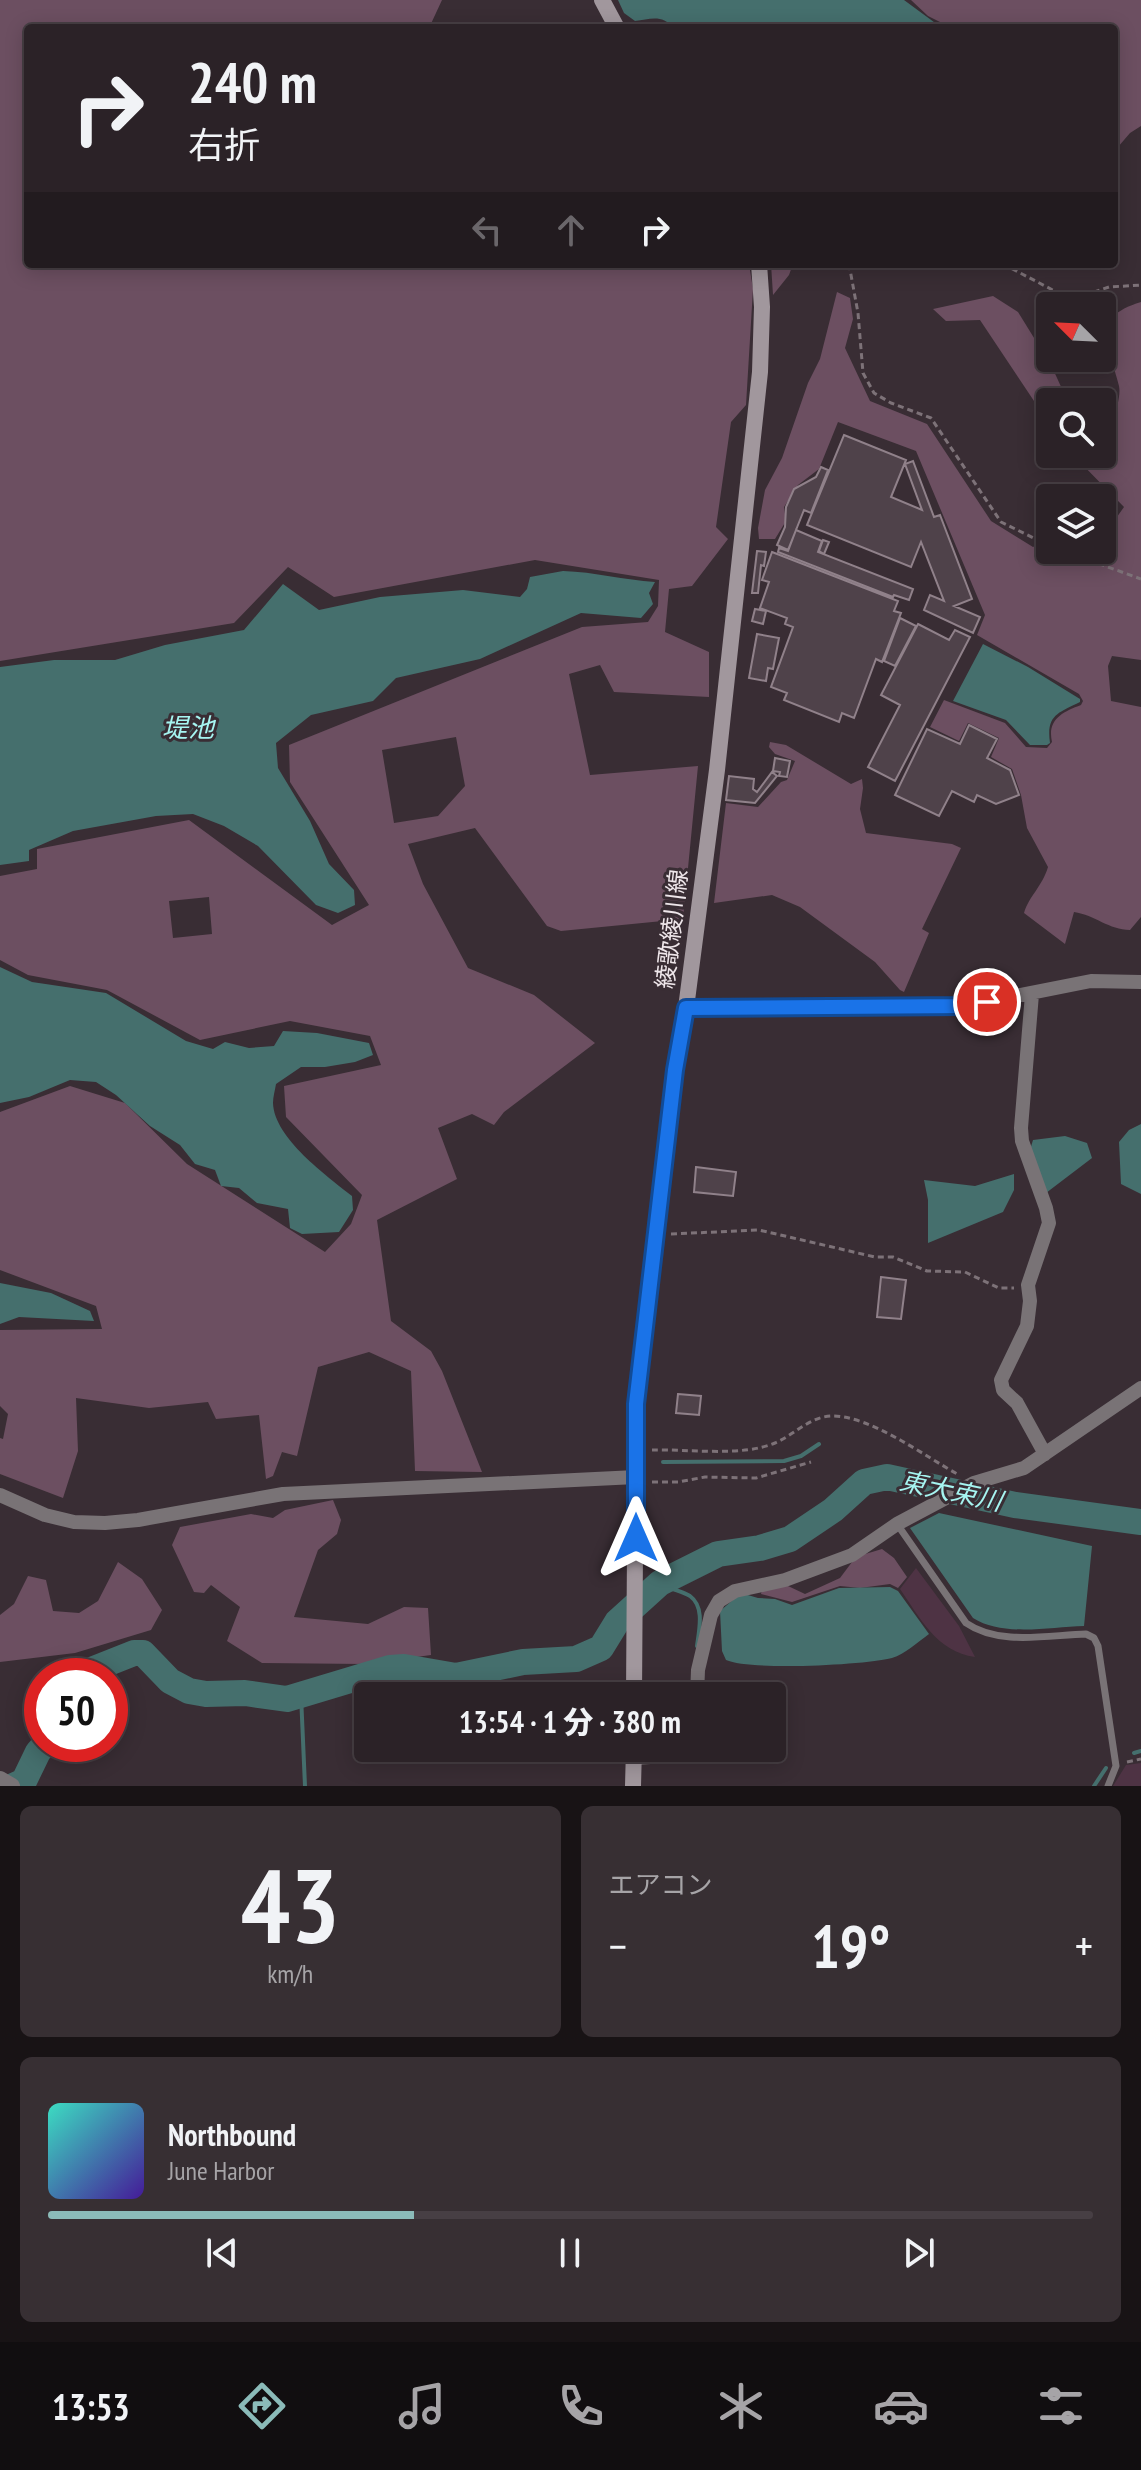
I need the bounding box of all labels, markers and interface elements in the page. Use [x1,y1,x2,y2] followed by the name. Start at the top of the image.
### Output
[188,46,317,118] text: 240 m
[56,56,160,160] icon: right
[188,121,260,168] text: 右折
[465,208,509,252] icon: left
[549,208,593,252] icon: ahead
[633,208,677,252] icon: right
[1036,292,1116,372] north arrow
[1036,292,1116,564] map controls
[1036,388,1116,468] button: search
[1036,484,1116,564] button: layers
[162,711,217,744] water label: 堤池
[649,867,694,990] street label: 綾歌綾川線
[953,968,1021,1036] pin
[965,980,1009,1024] icon: arrive
[897,1464,1008,1518] water label: 東大束川
[594,1496,678,1580] position arrow
[24,1658,128,1762] speed limit sign: 50
[459,1702,681,1741] text: 13:54 · 1 分 · 380 m
[241,1837,340,1972] text: 43
[609,1868,713,1901] text: エアコン
[811,1907,890,1985] text: 19°
[609,1917,627,1974] text: −
[1075,1917,1093,1974] text: +
[267,1957,313,1990] text: km/h
[168,2115,296,2154] text: Northbound
[168,2154,274,2187] text: June Harbor
[200,2231,244,2275] icon: previous
[548,2231,592,2275] icon: pause
[897,2231,941,2275] icon: next
[234,2378,290,2434] icon: directions
[394,2378,450,2434] icon: music
[553,2378,609,2434] icon: phone
[713,2378,769,2434] icon: climate
[873,2378,929,2434] icon: car
[1033,2378,1089,2434] icon: filters
[52,2383,130,2430] text: 13:53

